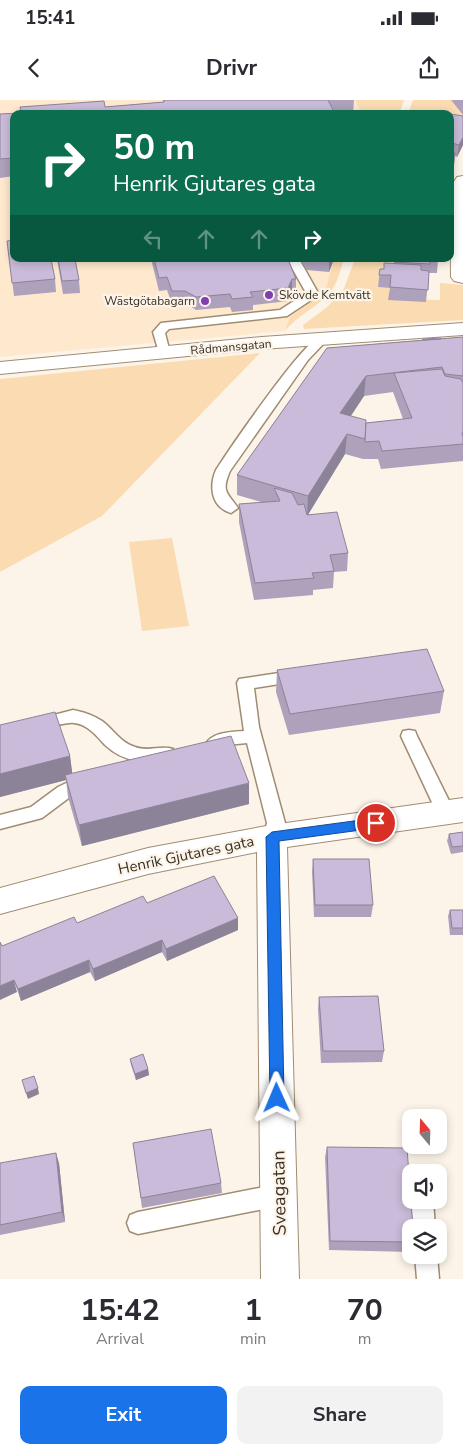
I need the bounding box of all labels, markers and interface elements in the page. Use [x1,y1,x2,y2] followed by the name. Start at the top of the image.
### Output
[25,5,75,31] text: 15:41
[206,53,257,83] text: Drivr
[20,54,48,82] icon: back
[415,54,443,82] icon: share
[113,124,195,171] text: 50 m
[30,130,95,195] icon: right
[113,169,316,199] text: Henrik Gjutares gata
[139,225,167,253] icon: left
[192,225,220,253] icon: ahead
[245,225,273,253] icon: ahead
[298,225,326,253] icon: right
[279,287,371,303] place label: Skövde Kemtvätt
[263,289,275,301] marker: Skövde Kemtvätt
[104,293,195,309] place label: Wästgötabagarn
[199,295,211,307] marker: Wästgötabagarn
[190,335,272,359] street label: Rådmansgatan
[355,802,397,844] pin
[362,809,390,837] icon: arrive
[116,831,256,879] street label: Henrik Gjutares gata
[250,1071,302,1123] position arrow
[402,1109,448,1154] north arrow
[402,1109,447,1264] map controls
[266,1150,292,1236] street label: Sveagatan
[402,1164,447,1209] button: sound
[402,1219,447,1264] button: layers
[80,1290,160,1331] text: 15:42
[244,1290,262,1331] text: 1
[347,1290,383,1331] text: 70
[96,1328,144,1350] text: Arrival
[240,1328,266,1350] text: min
[358,1328,372,1350] text: m
[20,1386,227,1444] button: Exit
[237,1386,443,1444] button: Share

